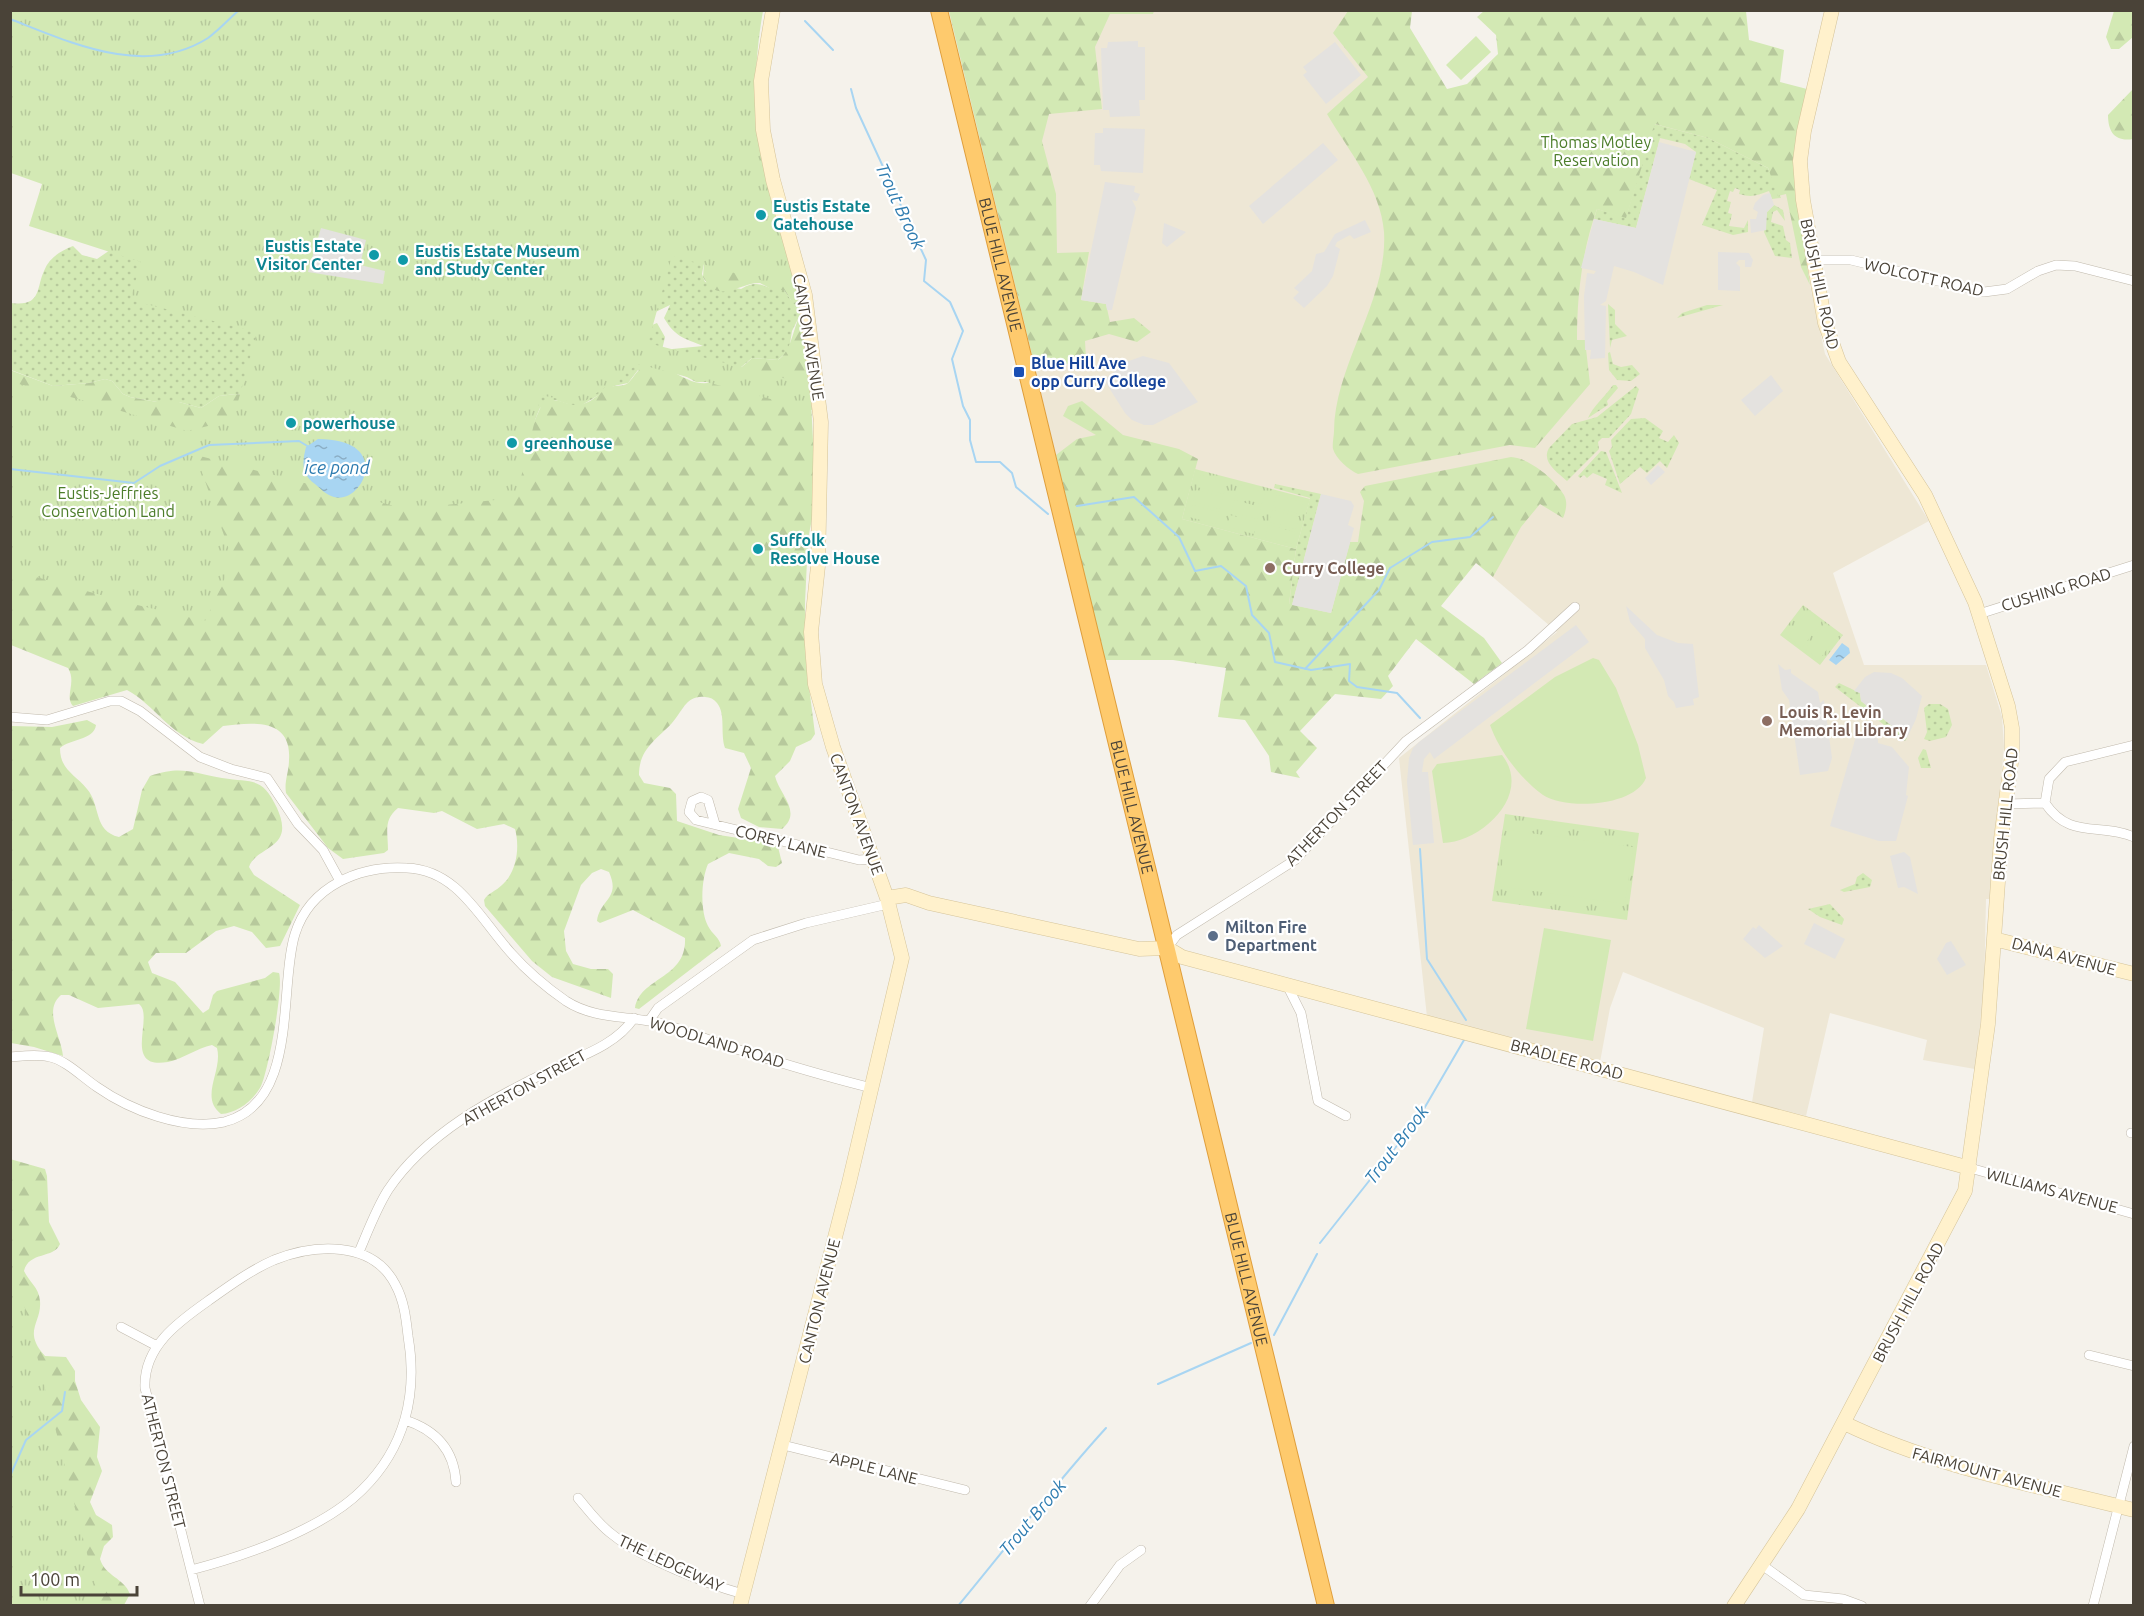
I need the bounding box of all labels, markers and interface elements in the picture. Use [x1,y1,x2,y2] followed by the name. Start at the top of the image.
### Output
[1541,133,1651,169] park label: Thomas Motley Reservation
[872,160,930,253] water label: Trout Brook
[976,196,1026,333] street label: BLUE HILL AVENUE
[773,197,870,233] place label: Eustis Estate Gatehouse
[754,208,768,222] marker: Eustis Estate Gatehouse
[1797,217,1843,351] street label: BRUSH HILL ROAD
[256,237,362,273] place label: Eustis Estate Visitor Center
[415,242,580,278] place label: Eustis Estate Museum and Study Center
[367,248,381,262] marker: Eustis Estate Visitor Center
[396,253,410,267] marker: Eustis Estate Museum and Study Center
[1862,254,1986,300] street label: WOLCOTT ROAD
[790,272,828,402] street label: CANTON AVENUE
[1031,354,1166,390] place label: Blue Hill Ave opp Curry College
[1012,365,1026,379] marker: Blue Hill Ave opp Curry College
[303,414,395,432] place label: powerhouse
[284,416,298,430] marker: powerhouse
[524,434,613,452] place label: greenhouse
[505,436,519,450] marker: greenhouse
[304,457,371,477] water label: ice pond
[41,484,175,520] park label: Eustis-Jeffries Conservation Land
[770,531,880,567] place label: Suffolk Resolve House
[751,542,765,556] marker: Suffolk Resolve House
[1282,559,1385,577] place label: Curry College
[1263,561,1277,575] marker: Curry College
[1999,564,2113,614] street label: CUSHING ROAD
[1779,703,1908,739] place label: Louis R. Levin Memorial Library
[1760,714,1774,728] marker: Louis R. Levin Memorial Library
[1107,738,1157,876] street label: BLUE HILL AVENUE
[1989,747,2021,881] street label: BRUSH HILL ROAD
[827,751,887,877] street label: CANTON AVENUE
[1281,757,1391,869] street label: ATHERTON STREET
[734,821,828,861] street label: COREY LANE
[1225,918,1317,954] place label: Milton Fire Department
[1206,929,1220,943] marker: Milton Fire Department
[2010,933,2118,979] street label: DANA AVENUE
[647,1013,787,1071] street label: WOODLAND ROAD
[1509,1035,1625,1083] street label: BRADLEE ROAD
[459,1045,589,1129] street label: ATHERTON STREET
[1360,1100,1432,1187] water label: Trout Brook
[1984,1164,2120,1216] street label: WILLIAMS AVENUE
[1222,1210,1272,1348] street label: BLUE HILL AVENUE
[795,1237,843,1365] street label: CANTON AVENUE
[1869,1239,1947,1365] street label: BRUSH HILL ROAD
[138,1392,190,1531] street label: ATHERTON STREET
[1910,1443,2064,1501] street label: FAIRMOUNT AVENUE
[828,1448,920,1488] street label: APPLE LANE
[994,1474,1070,1559] water label: Trout Brook
[616,1531,727,1596] street label: THE LEDGEWAY
[21,1559,136,1597] scale bar
[30,1569,80,1589] text: 100 m

